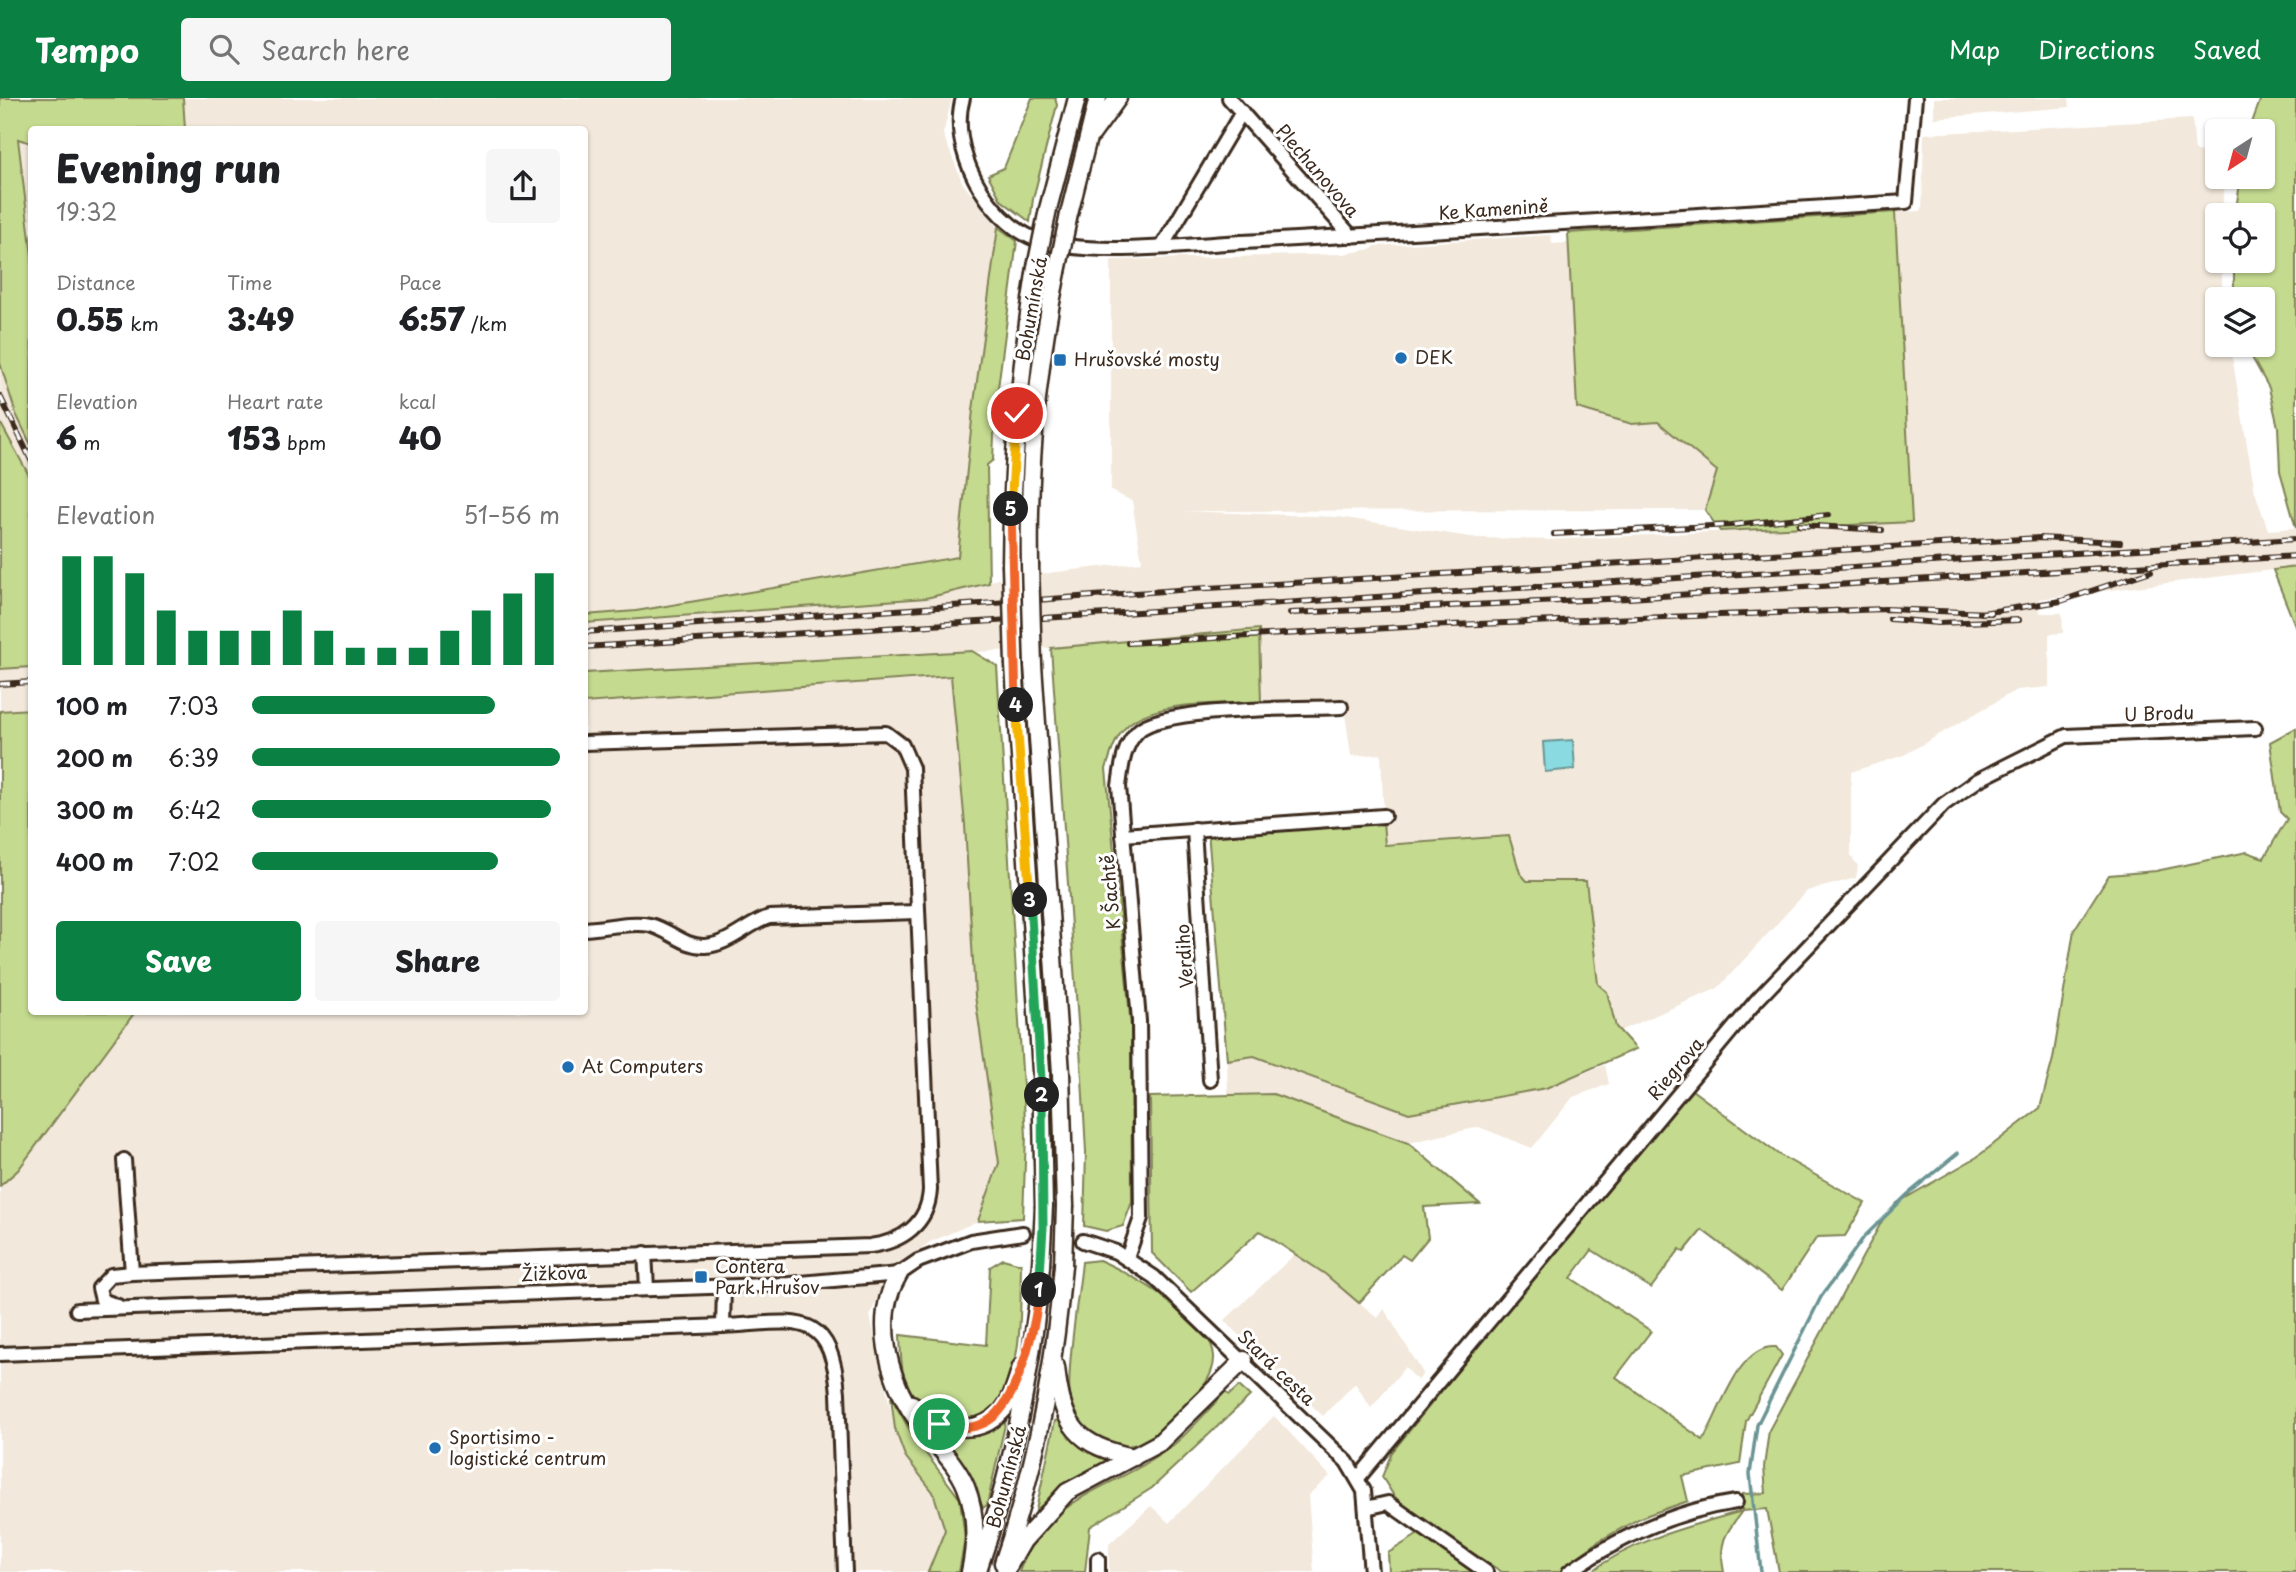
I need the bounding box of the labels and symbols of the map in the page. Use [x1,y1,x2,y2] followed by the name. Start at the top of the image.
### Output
[1270,117,1366,223] street label: Plechanovova
[2205,119,2275,189] north arrow
[1437,191,1549,226] street label: Ke Kamenině
[1008,254,1053,363] street label: Bohumínská
[1415,343,1453,370] place label: DEK
[1074,345,1220,372] place label: Hrušovské mosty
[1393,350,1409,366] marker: DEK
[1052,352,1068,368] marker: Hrušovské mosty
[987,383,1047,443] pin
[993,492,1028,526] pin: 5
[998,688,1034,722] pin: 4
[2124,698,2194,727] street label: U Brodu
[1093,854,1126,931] street label: K Šachtě
[1012,882,1048,918] pin: 3
[1168,923,1199,989] street label: Verdiho
[1640,1030,1709,1106] street label: Riegrova
[582,1052,703,1079] place label: At Computers
[560,1059,576,1075] marker: At Computers
[1024,1077,1060,1112] pin: 2
[715,1252,819,1300] place label: Contera Park Hrušov
[520,1258,587,1287] street label: Žižkova
[693,1269,709,1285] marker: Contera Park Hrušov
[1021,1272,1056,1308] pin: 1
[1232,1323,1323,1412] street label: Stará cesta
[909,1394,969,1454] pin
[979,1421,1032,1531] street label: Bohumínská
[449,1423,606,1471] place label: Sportisimo - logistické centrum
[427,1440,443,1456] marker: Sportisimo - logistické centrum

